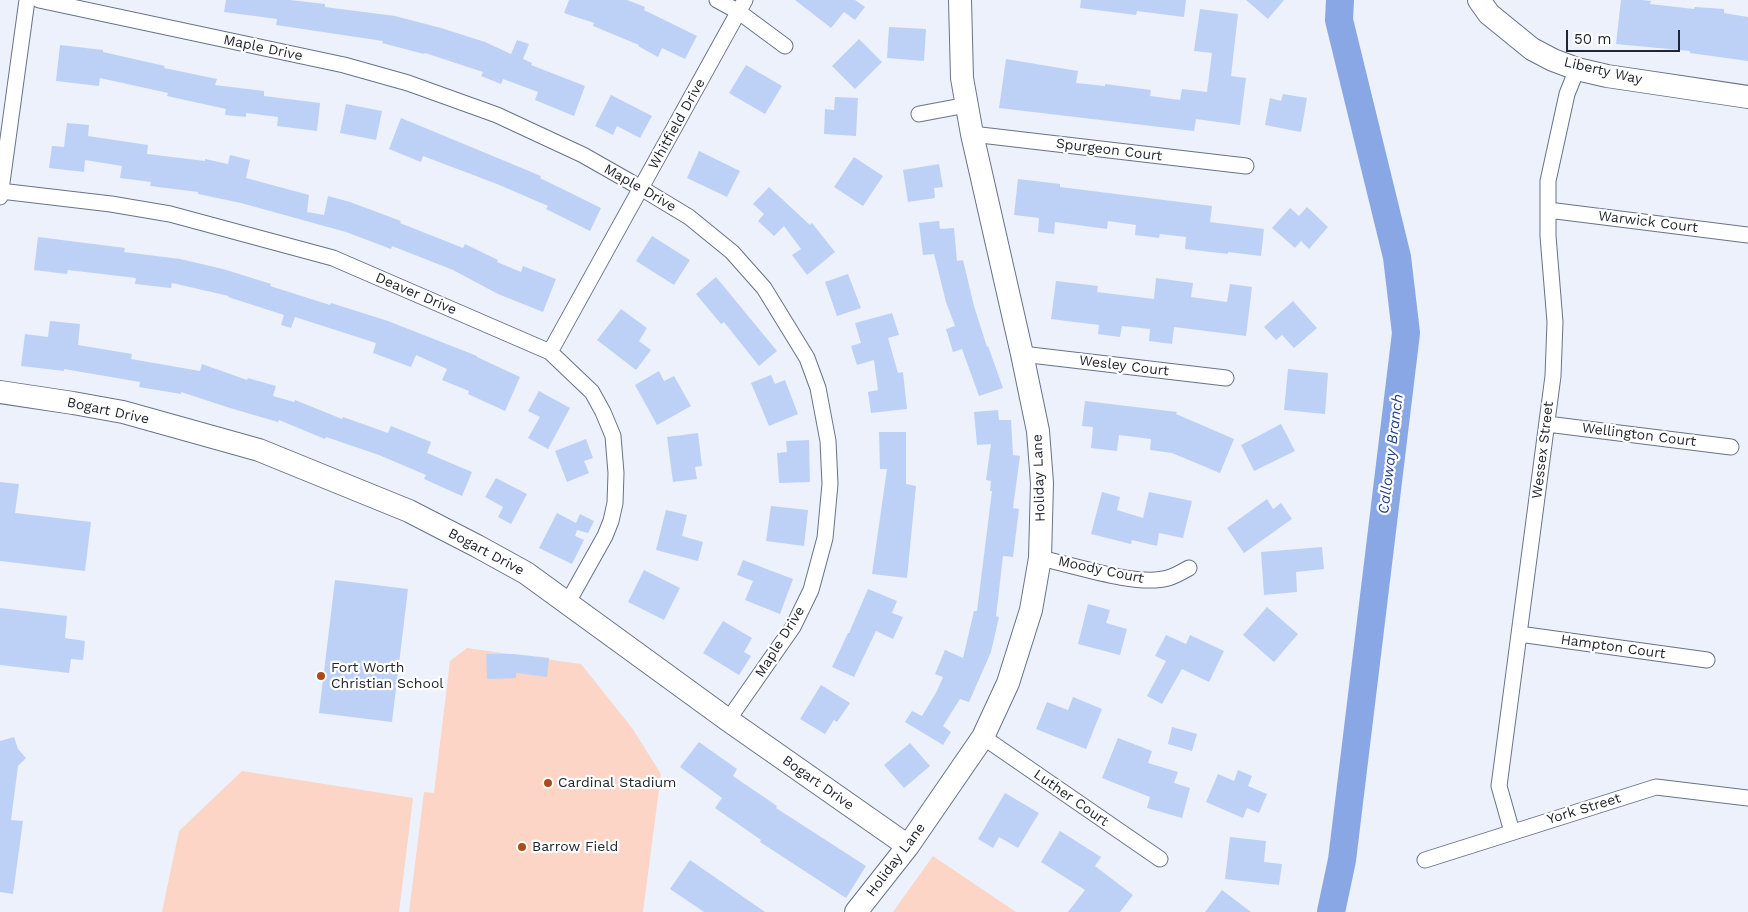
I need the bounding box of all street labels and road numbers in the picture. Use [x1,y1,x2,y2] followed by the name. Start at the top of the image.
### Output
[222,31,304,65] street label: Maple Drive
[1562,54,1644,88] street label: Liberty Way
[645,76,709,172] street label: Whitfield Drive
[1055,135,1163,165] street label: Spurgeon Court
[601,161,679,215] street label: Maple Drive
[1597,208,1699,236] street label: Warwick Court
[373,269,459,319] street label: Deaver Drive
[1078,352,1170,380] street label: Wesley Court
[65,394,151,428] street label: Bogart Drive
[1529,400,1557,500] street label: Wessex Street
[1581,420,1697,450] street label: Wellington Court
[1029,434,1049,522] street label: Holiday Lane
[445,525,527,579] street label: Bogart Drive
[1057,553,1145,587] street label: Moody Court
[752,603,808,681] street label: Maple Drive
[1560,631,1666,663] street label: Hampton Court
[779,752,857,814] street label: Bogart Drive
[1030,766,1112,830] street label: Luther Court
[1545,790,1623,828] street label: York Street
[863,820,929,900] street label: Holiday Lane

